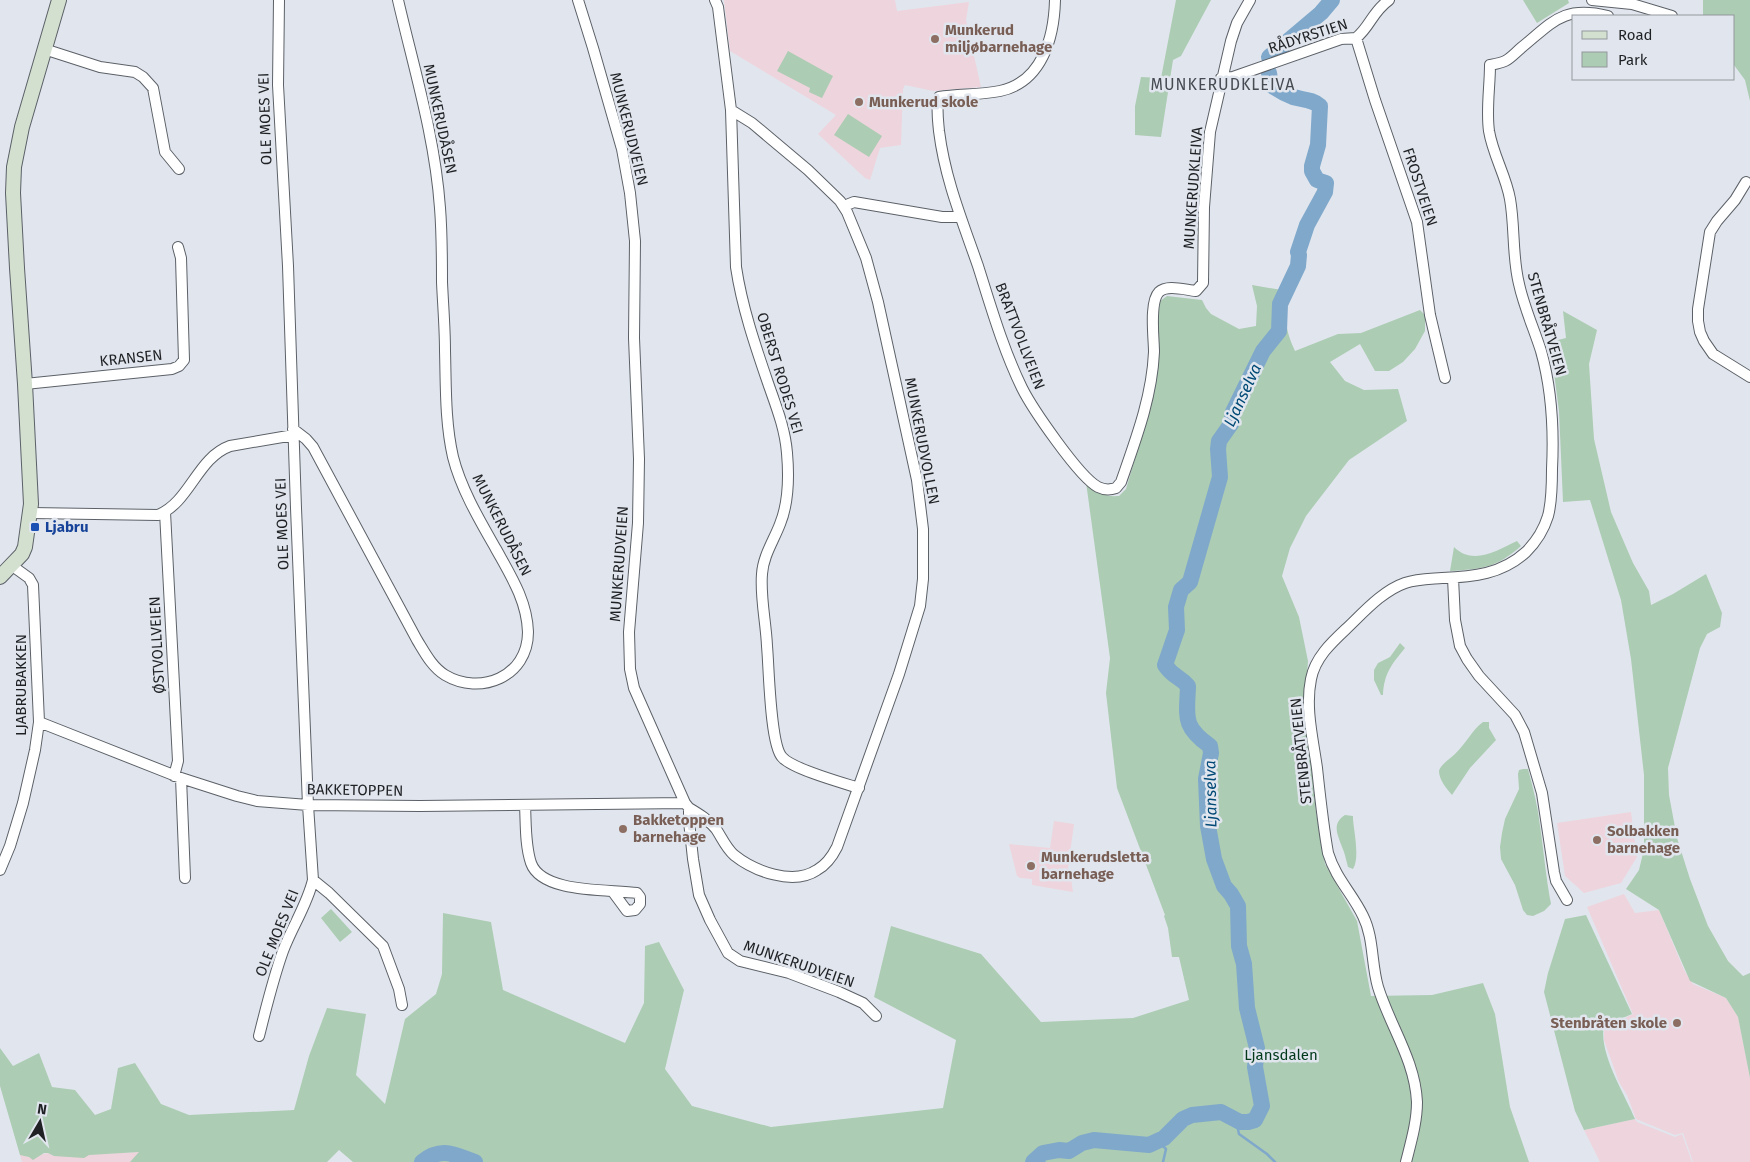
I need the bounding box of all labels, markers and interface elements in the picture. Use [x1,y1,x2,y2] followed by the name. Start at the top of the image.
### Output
[1266,15,1350,57] street label: RÅDYRSTIEN
[1572,15,1735,80] legend
[945,21,1052,56] place label: Munkerud miljøbarnehage
[1618,26,1653,44] text: Road
[929,33,941,45] marker: Munkerud miljøbarnehage
[1618,51,1648,69] text: Park
[420,62,460,176] street label: MUNKERUDÅSEN
[606,70,652,188] street label: MUNKERUDVEIEN
[254,72,276,166] street label: OLE MOES VEI
[1151,75,1295,94] district label: MUNKERUDKLEIVA
[869,93,978,111] place label: Munkerud skole
[853,96,865,108] marker: Munkerud skole
[1180,126,1206,250] street label: MUNKERUDKLEIVA
[1399,146,1441,228] street label: FROSTVEIEN
[1524,270,1570,378] street label: STENBRÅTVEIEN
[991,280,1049,392] street label: BRATTVOLLVEIEN
[753,310,807,436] street label: OBERST RODES VEI
[99,346,163,370] street label: KRANSEN
[1220,361,1265,430] water label: Ljanselva
[901,376,943,506] street label: MUNKERUDVOLLEN
[469,471,535,579] street label: MUNKERUDÅSEN
[271,477,293,571] street label: OLE MOES VEI
[606,505,632,623] street label: MUNKERUDVEIEN
[45,518,88,536] place label: Ljabru
[29,521,41,533] marker: Ljabru
[145,596,169,694] street label: ØSTVOLLVEIEN
[12,634,30,736] street label: LJABRUBAKKEN
[1286,697,1316,805] street label: STENBRÅTVEIEN
[1200,760,1221,828] water label: Ljanselva
[307,780,403,800] street label: BAKKETOPPEN
[633,811,724,846] place label: Bakketoppen barnehage
[1607,822,1680,857] place label: Solbakken barnehage
[617,823,629,835] marker: Bakketoppen barnehage
[1591,834,1603,846] marker: Solbakken barnehage
[1041,848,1150,883] place label: Munkerudsletta barnehage
[1025,860,1037,872] marker: Munkerudsletta barnehage
[251,887,303,979] street label: OLE MOES VEI
[741,937,857,991] street label: MUNKERUDVEIEN
[1551,1014,1667,1032] place label: Stenbråten skole
[1671,1017,1683,1029] marker: Stenbråten skole
[1244,1046,1318,1064] park label: Ljansdalen
[15,1097,65,1147] north arrow
[36,1101,48,1119] text: N

